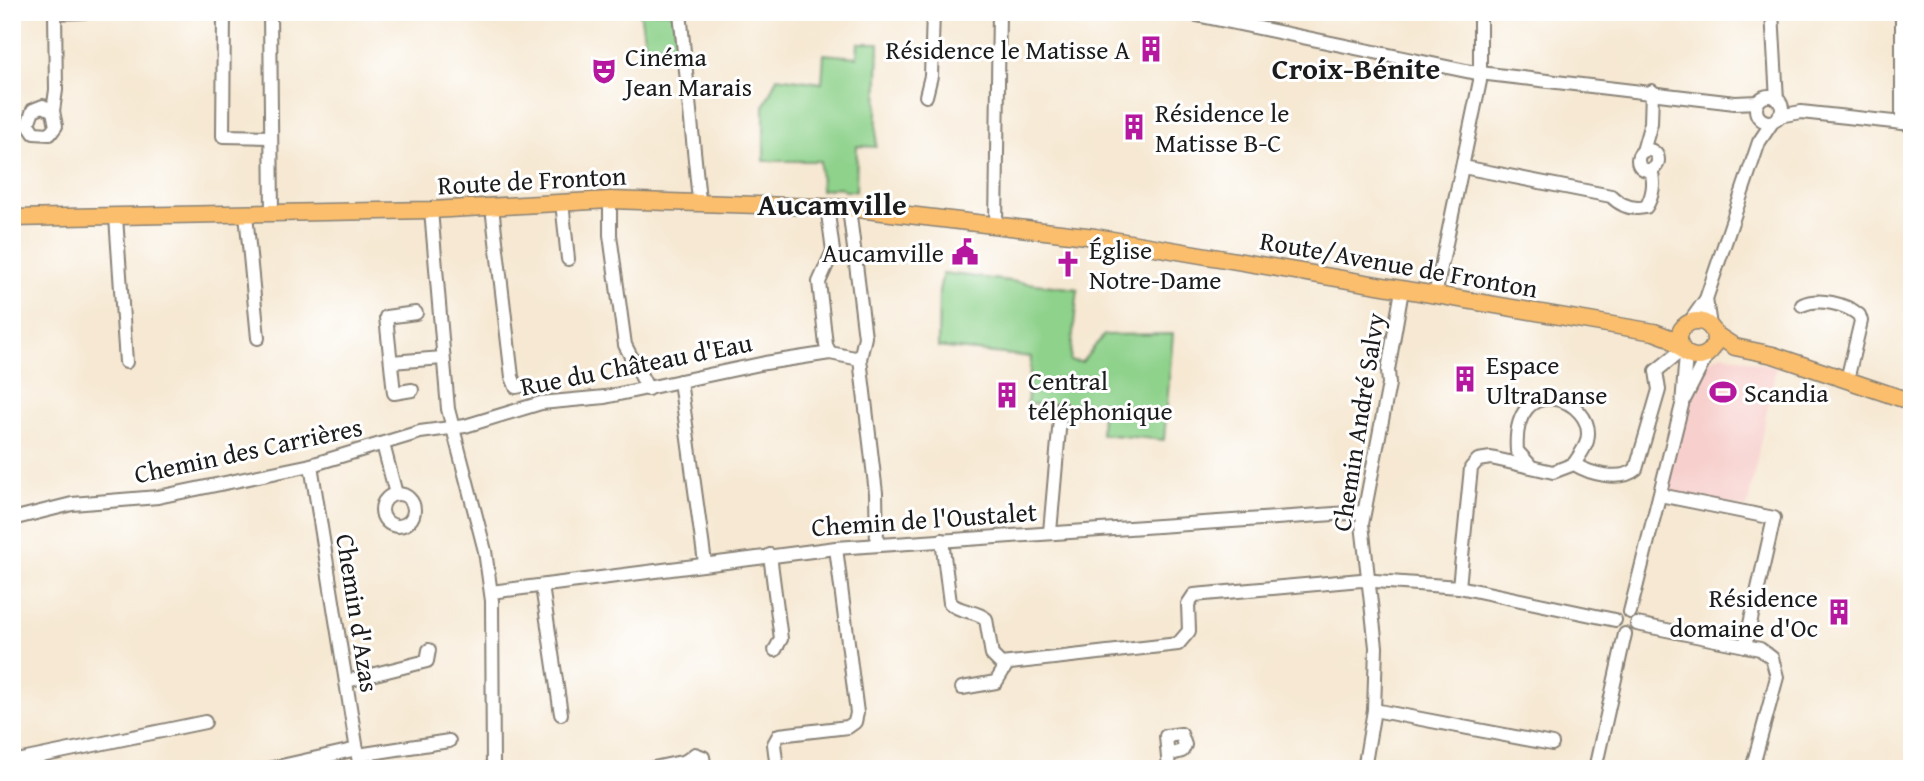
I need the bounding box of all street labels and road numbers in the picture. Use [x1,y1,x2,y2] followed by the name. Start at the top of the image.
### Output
[437,156,628,204] street label: Route de Fronton
[1257,220,1541,308] street label: Route/Avenue de Fronton
[1321,310,1395,534] street label: Chemin André Salvy
[517,322,755,406] street label: Rue du Château d'Eau
[130,407,366,493] street label: Chemin des Carrières
[810,492,1038,546] street label: Chemin de l'Oustalet
[326,531,390,695] street label: Chemin d'Azas

